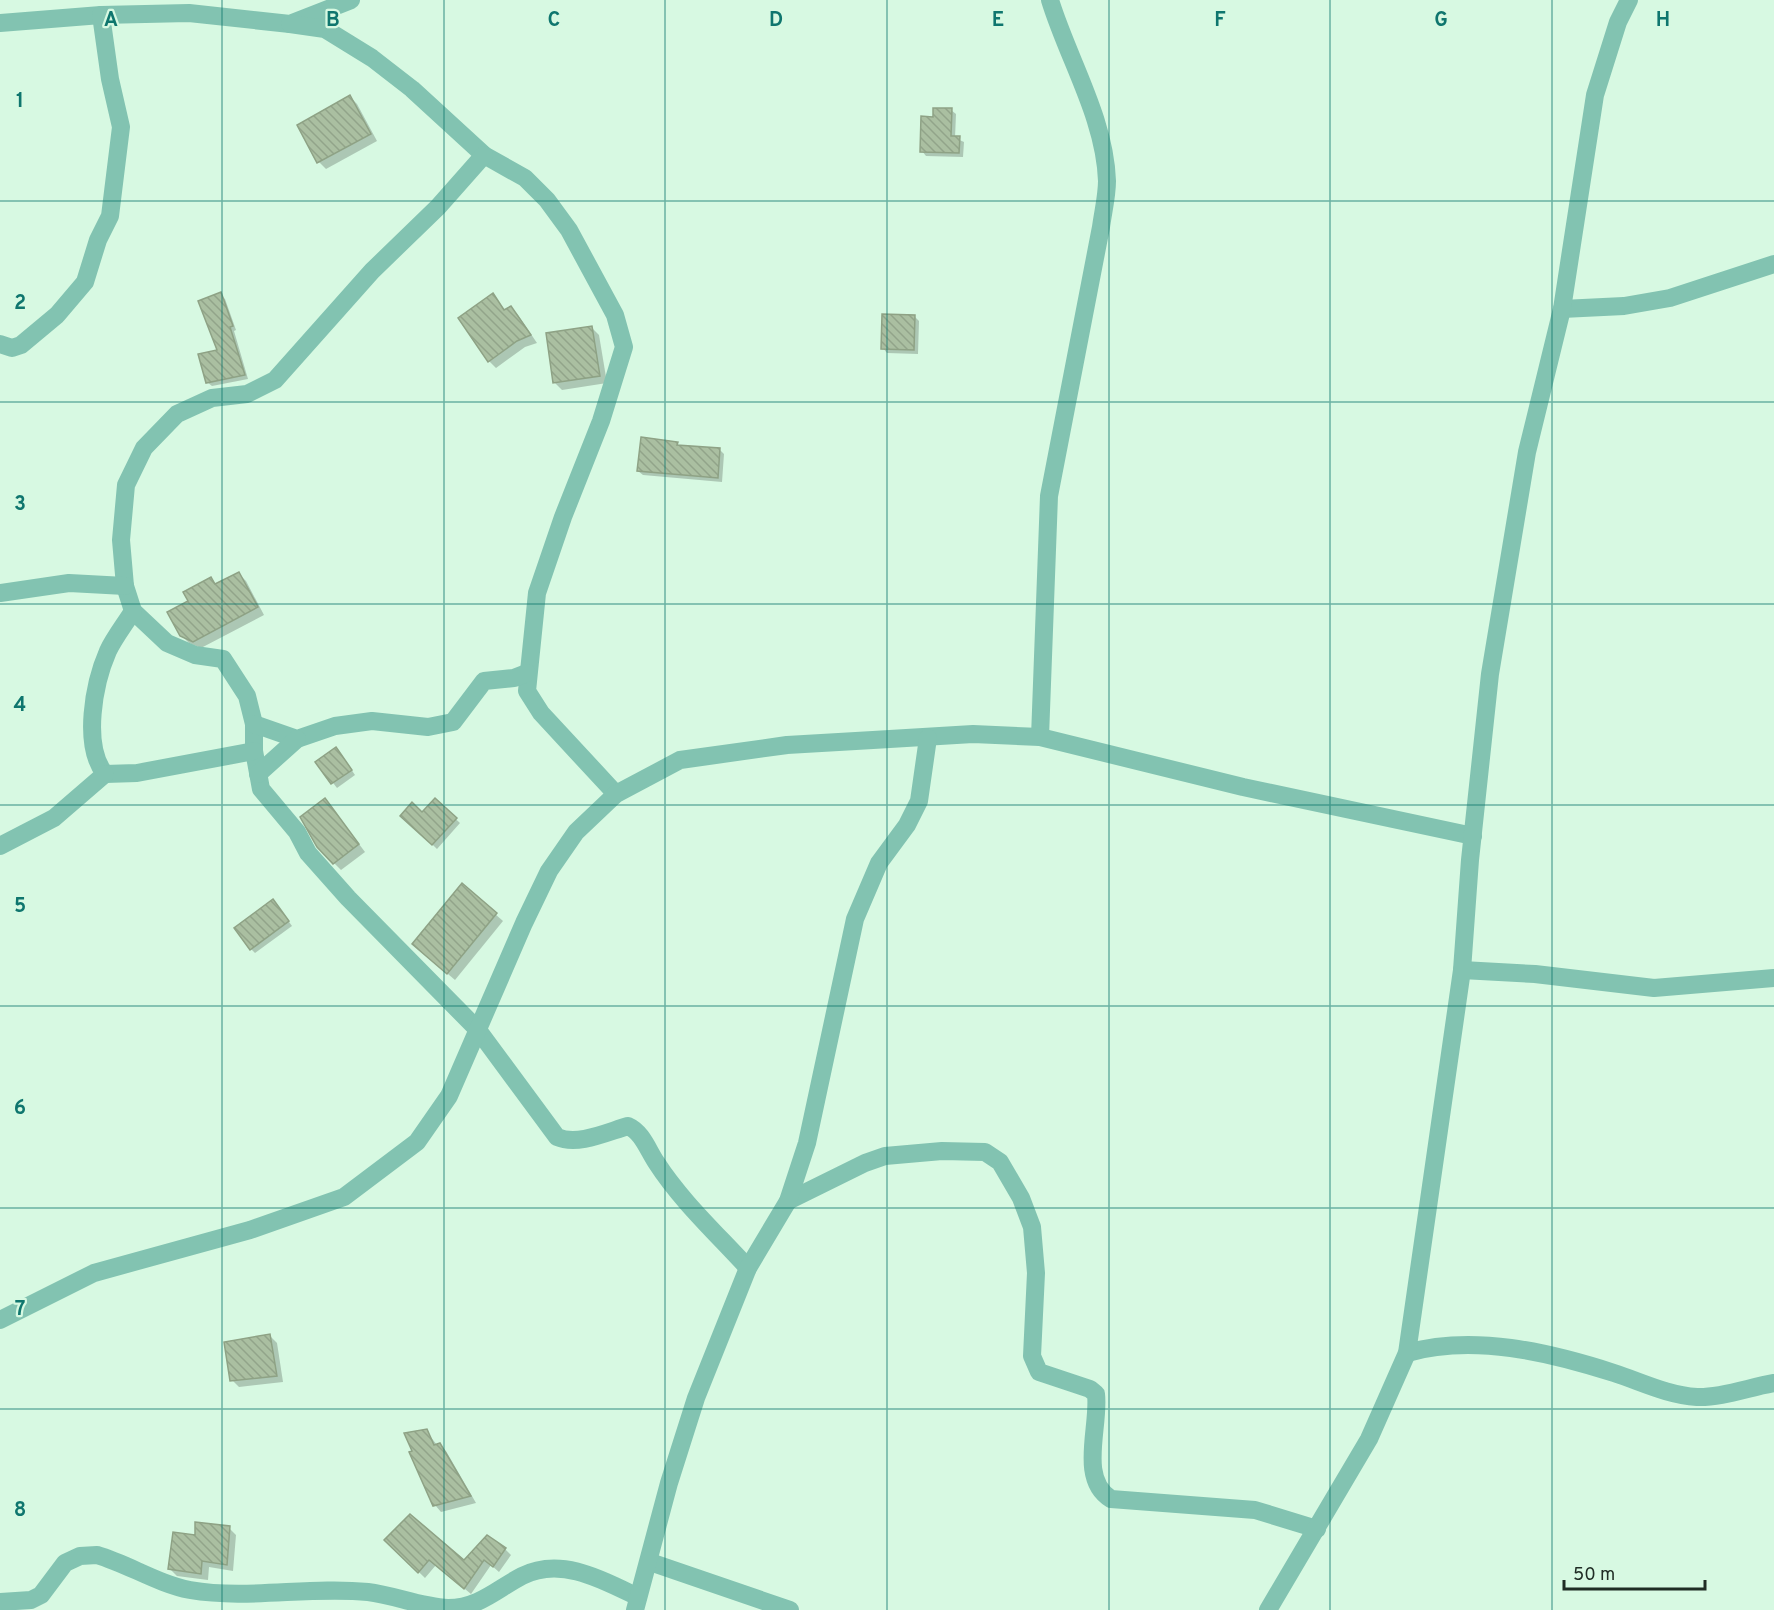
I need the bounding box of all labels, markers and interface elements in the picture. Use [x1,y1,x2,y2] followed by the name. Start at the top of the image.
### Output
[104,8,118,34] text: A
[326,8,340,34] text: B
[548,8,560,34] text: C
[769,8,783,34] text: D
[992,8,1004,34] text: E
[1214,8,1226,34] text: F
[1434,8,1448,34] text: G
[1656,8,1670,34] text: H
[16,89,24,115] text: 1
[14,291,26,317] text: 2
[14,492,26,518] text: 3
[14,693,26,719] text: 4
[14,894,26,920] text: 5
[14,1096,26,1122] text: 6
[15,1297,25,1323] text: 7
[14,1498,26,1524] text: 8
[1564,1553,1705,1591] scale bar
[1573,1564,1615,1587] text: 50 m

